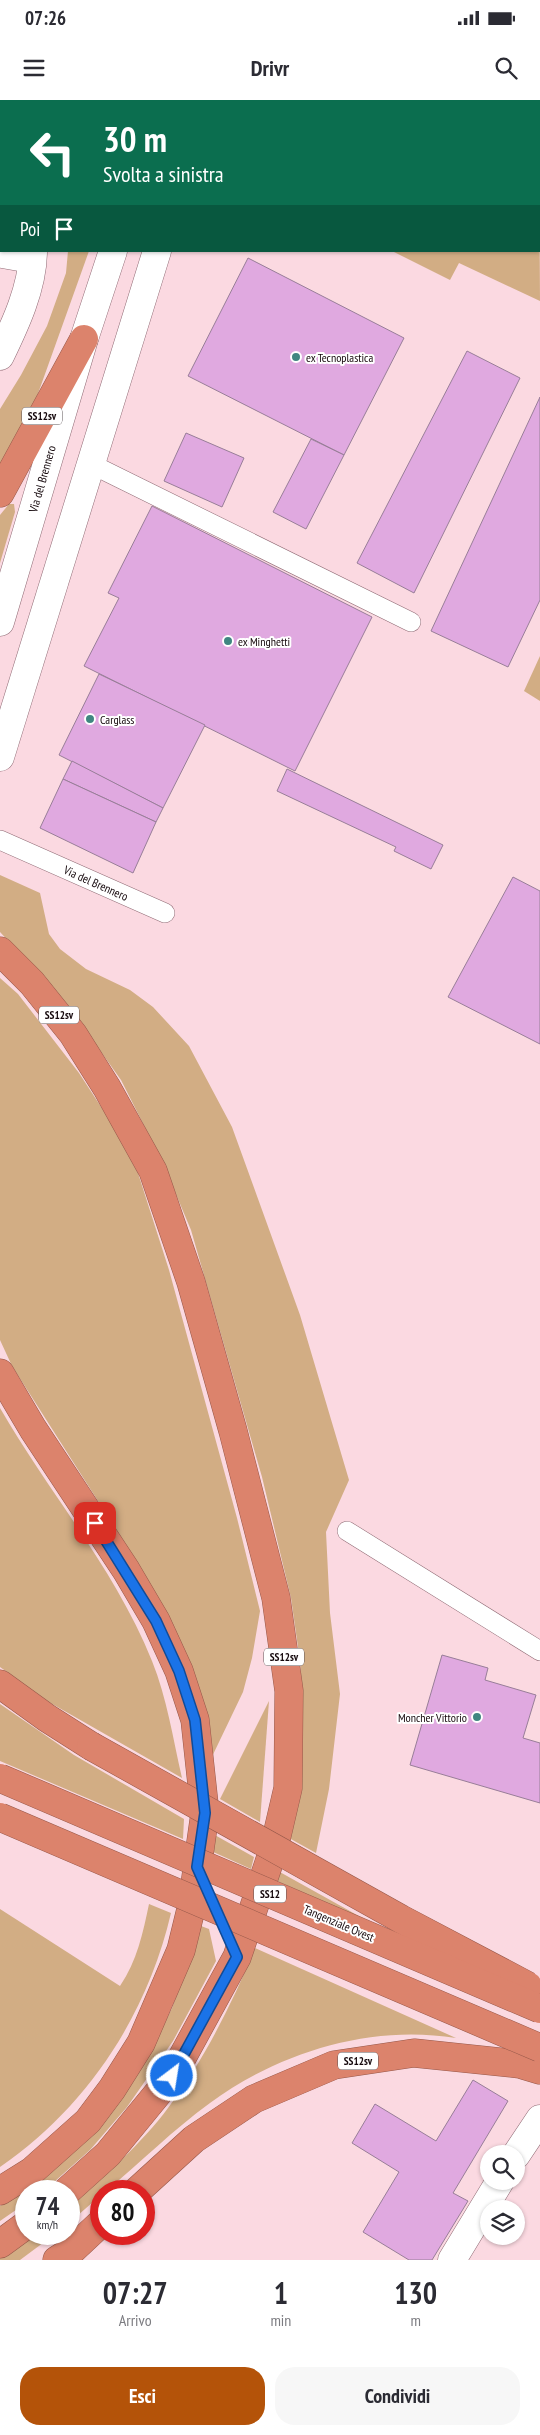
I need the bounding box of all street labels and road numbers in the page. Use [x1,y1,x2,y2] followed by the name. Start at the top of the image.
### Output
[22,408,62,424] road number: SS12sv
[25,444,59,515] street label: Via del Brennero
[61,862,131,904] street label: Via del Brennero
[39,1006,79,1024] road number: SS12sv
[264,1648,304,1665] road number: SS12sv
[254,1886,286,1902] road number: SS12
[301,1901,377,1945] street label: Tangenziale Ovest
[338,2052,378,2070] road number: SS12sv

